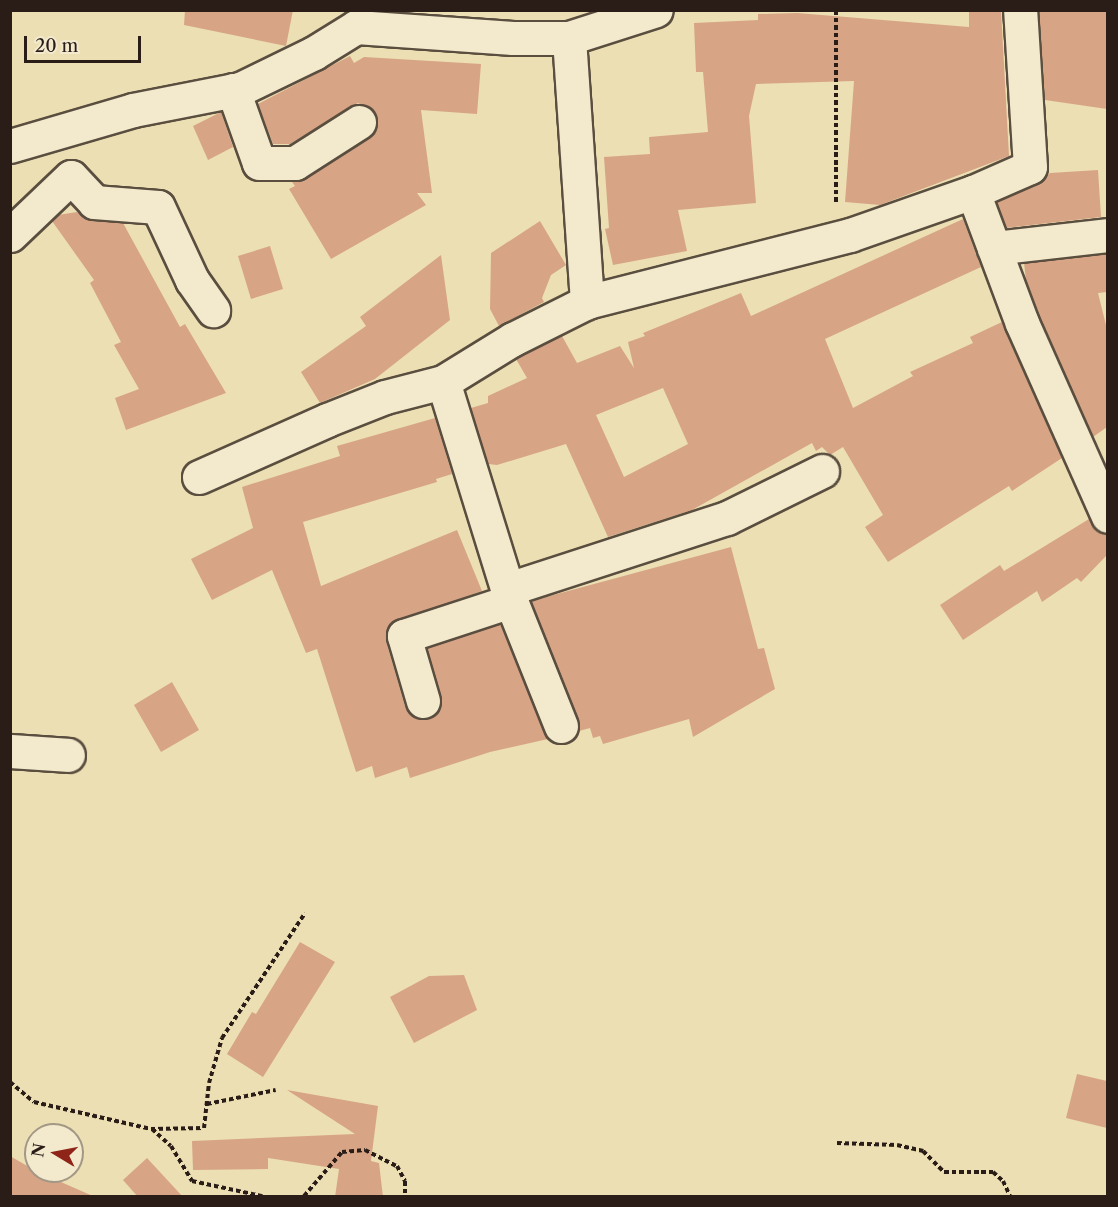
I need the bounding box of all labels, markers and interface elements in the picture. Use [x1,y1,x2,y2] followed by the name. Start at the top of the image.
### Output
[27,24,144,62] scale bar
[35,35,78,57] text: 20 m
[24,1123,84,1183] north arrow
[27,1142,49,1159] text: N

